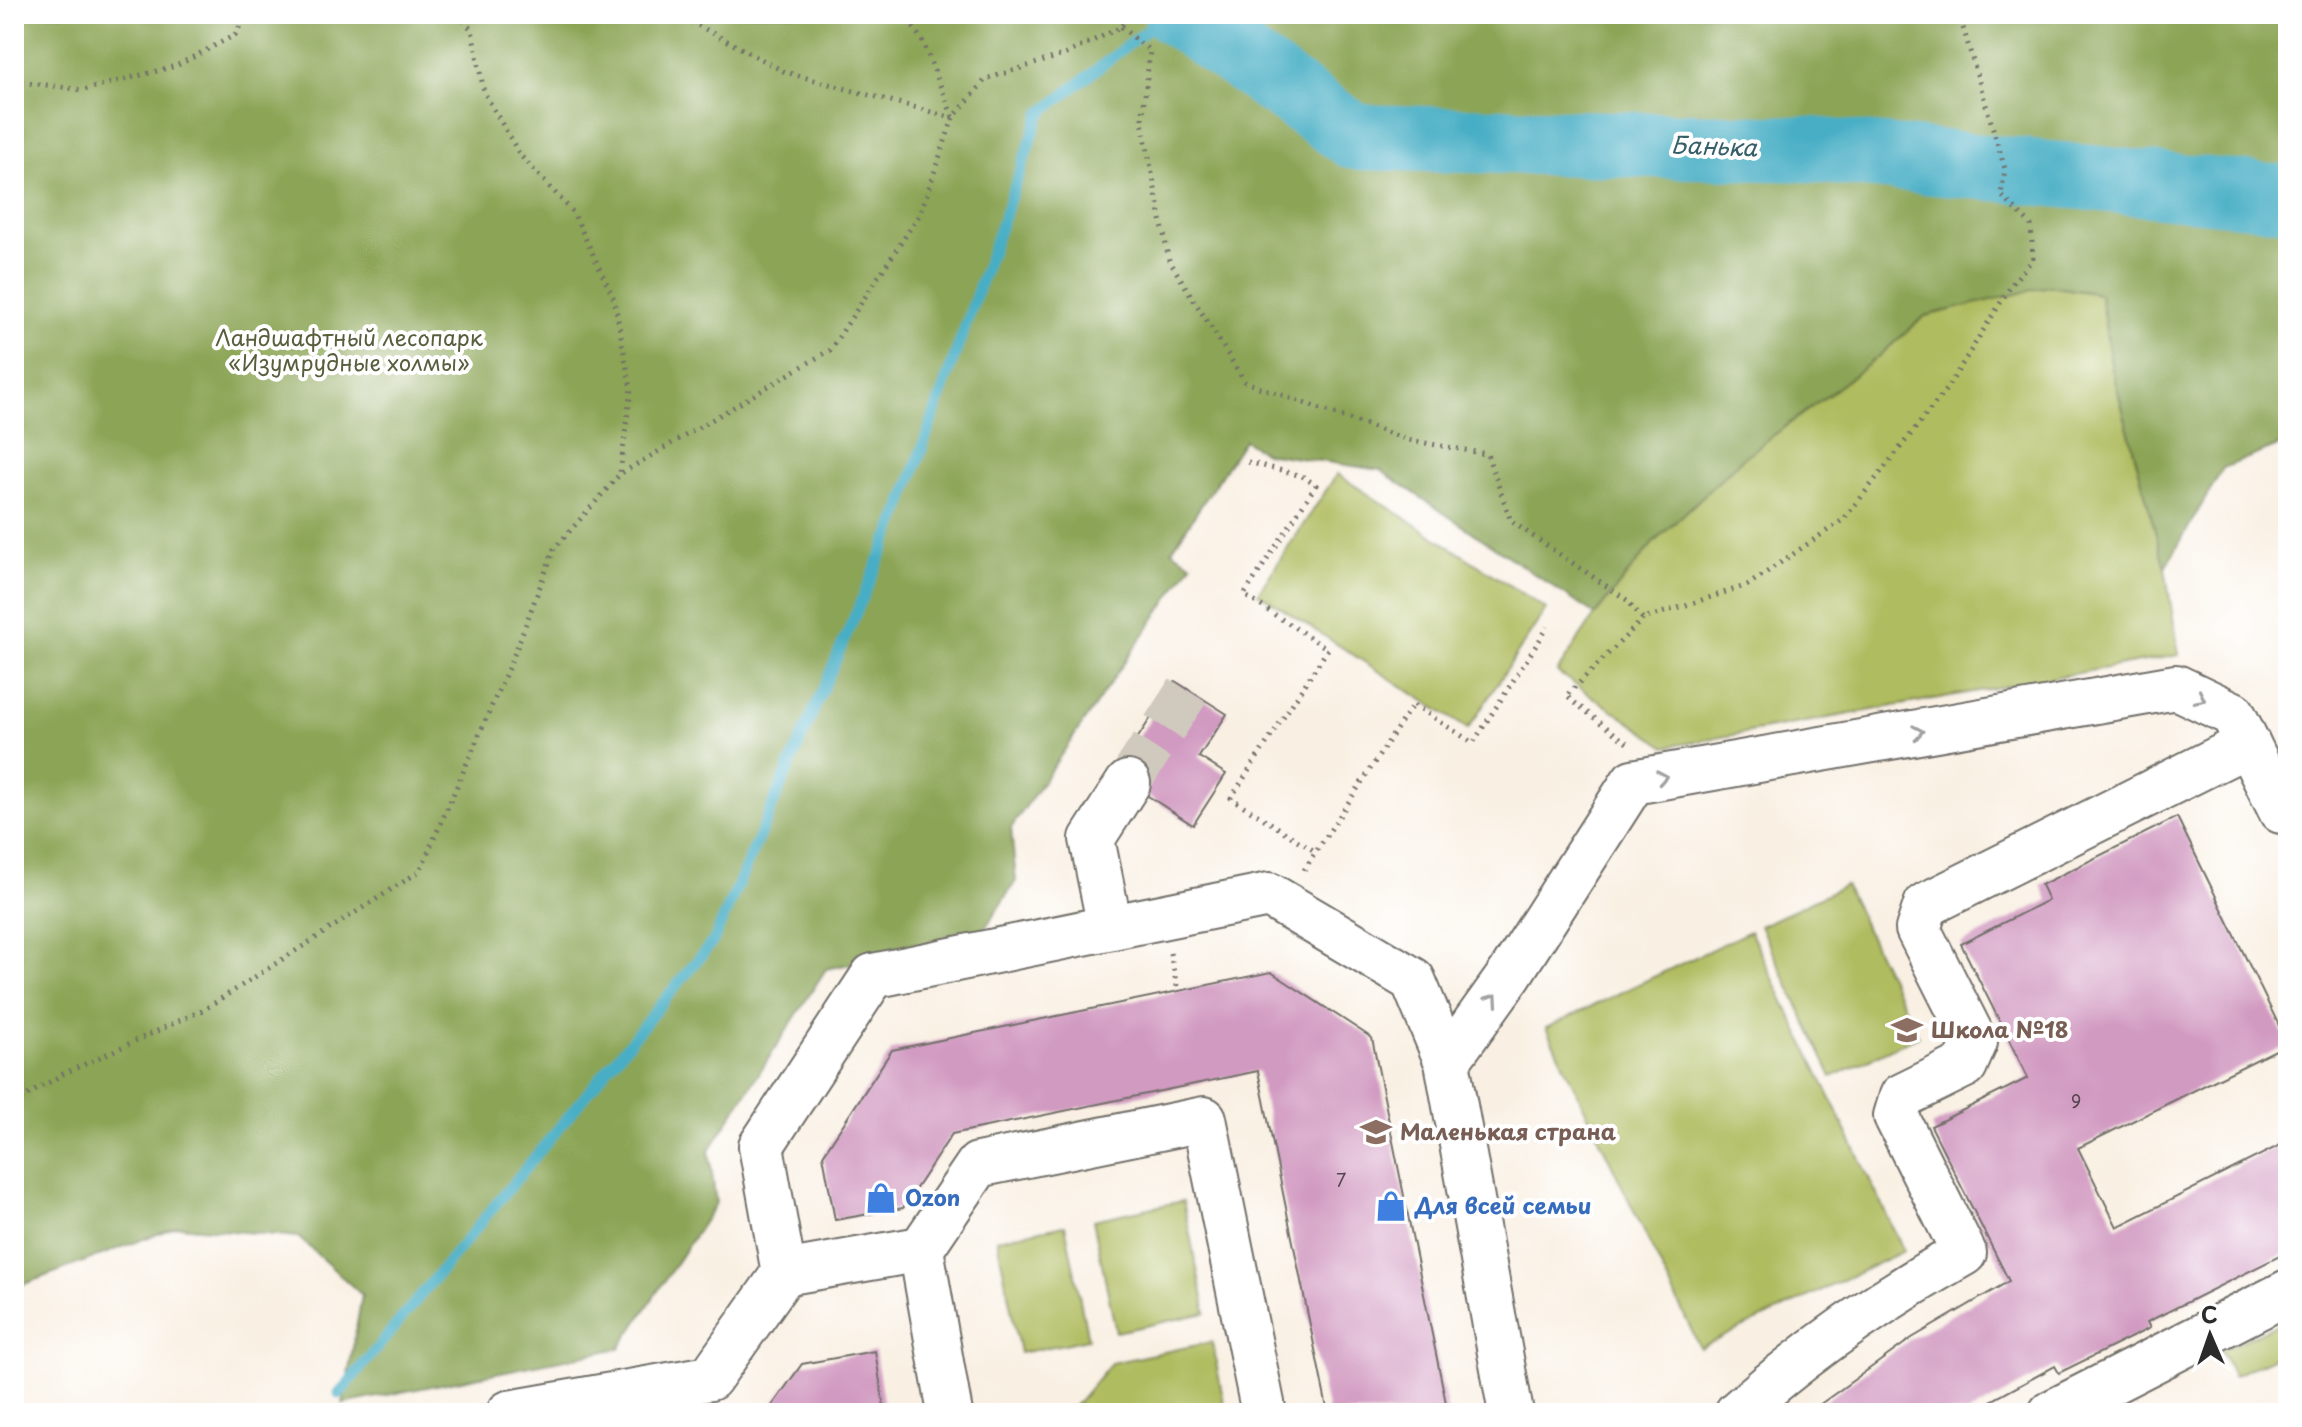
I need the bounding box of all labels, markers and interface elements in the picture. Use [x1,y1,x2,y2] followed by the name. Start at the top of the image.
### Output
[1670,126,1759,165] water label: Банька
[215,320,484,378] park label: Ландшафтный лесопарк «Изумрудные холмы»
[2191,688,2206,704] one-way arrow
[1911,724,1925,741] one-way arrow
[1655,769,1669,786] one-way arrow
[1483,993,1497,1007] one-way arrow
[1931,1012,2069,1045] place label: Школа №18
[1890,1013,1924,1047] school or university icon: Школа №18
[2071,1087,2081,1114] house number: 9
[1400,1114,1617,1147] place label: Маленькая страна
[1359,1115,1393,1149] school or university icon: Маленькая страна
[1336,1166,1346,1193] house number: 7
[905,1180,960,1213] place label: Ozon
[864,1181,898,1215] shop icon: Ozon
[1414,1188,1592,1221] place label: Для всей семьи
[1374,1189,1408,1223] shop icon: Для всей семьи
[2170,1295,2250,1375] north arrow
[2200,1297,2218,1330] text: С

